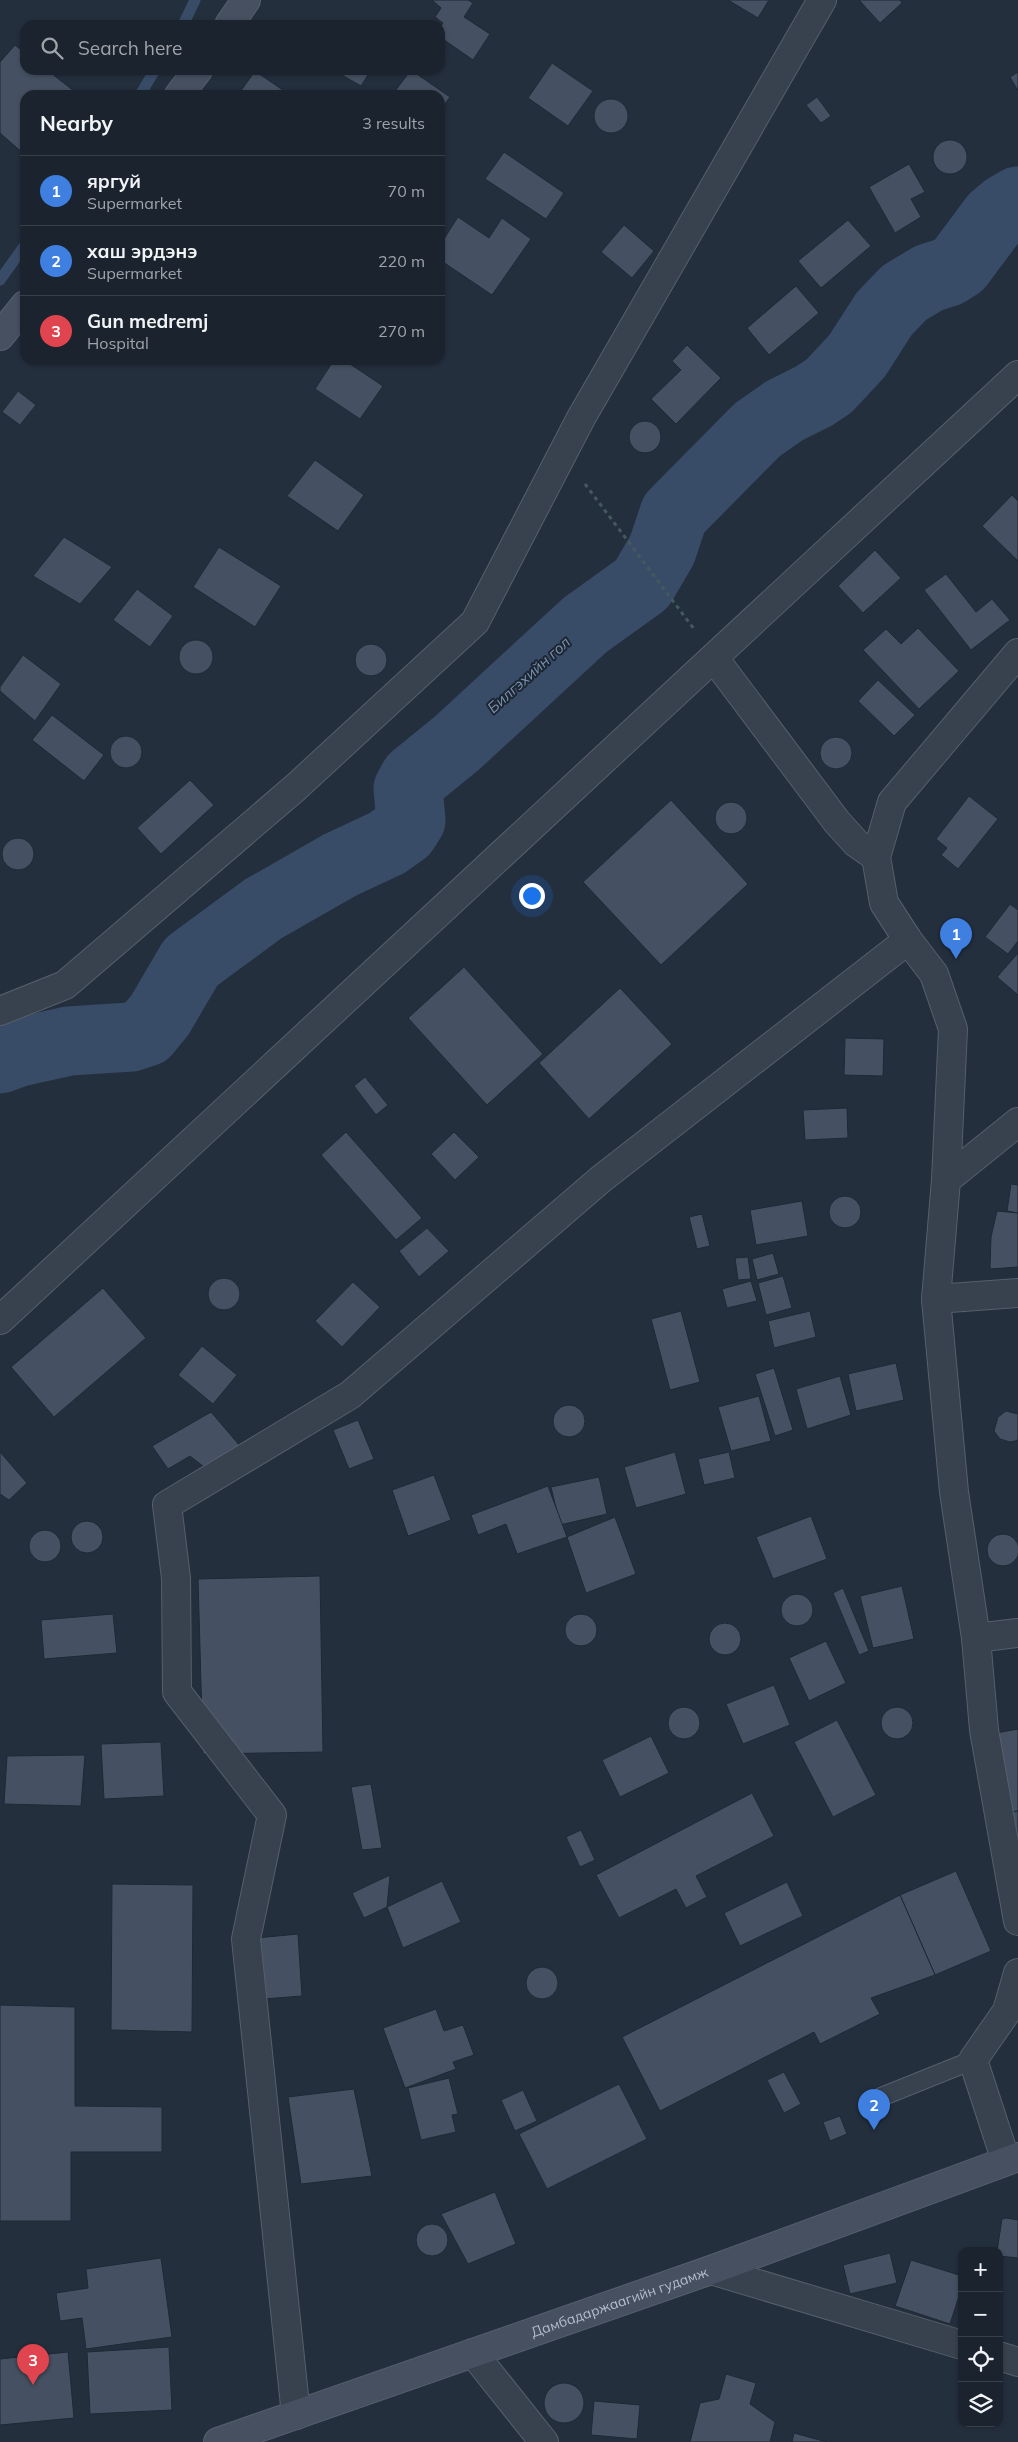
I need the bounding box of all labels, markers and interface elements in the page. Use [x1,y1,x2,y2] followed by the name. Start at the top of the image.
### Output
[20,20,445,75] search box
[38,34,66,62] icon: search
[78,36,182,60] text: Search here
[40,110,113,136] text: Nearby
[362,113,425,133] text: 3 results
[87,169,141,193] text: яргуй
[51,181,61,201] text: 1
[388,181,425,201] text: 70 m
[87,193,182,213] text: Supermarket
[87,239,198,263] text: хаш эрдэнэ
[51,251,61,271] text: 2
[378,251,425,271] text: 220 m
[87,263,182,283] text: Supermarket
[87,309,208,333] text: Gun medremj
[51,321,61,341] text: 3
[378,321,425,341] text: 270 m
[87,333,149,353] text: Hospital
[483,632,574,717] water label: Билгэхийн гол
[519,883,545,909] your location
[940,918,972,959] pin: 1
[858,2089,890,2130] pin: 2
[958,2247,1003,2427] map controls
[958,2247,1003,2292] button: +
[528,2263,711,2341] street label: Дамбадаржаагийн гудамж
[958,2292,1003,2337] button: −
[958,2337,1003,2382] button: locate
[17,2344,49,2385] pin: 3
[958,2382,1003,2427] button: layers

